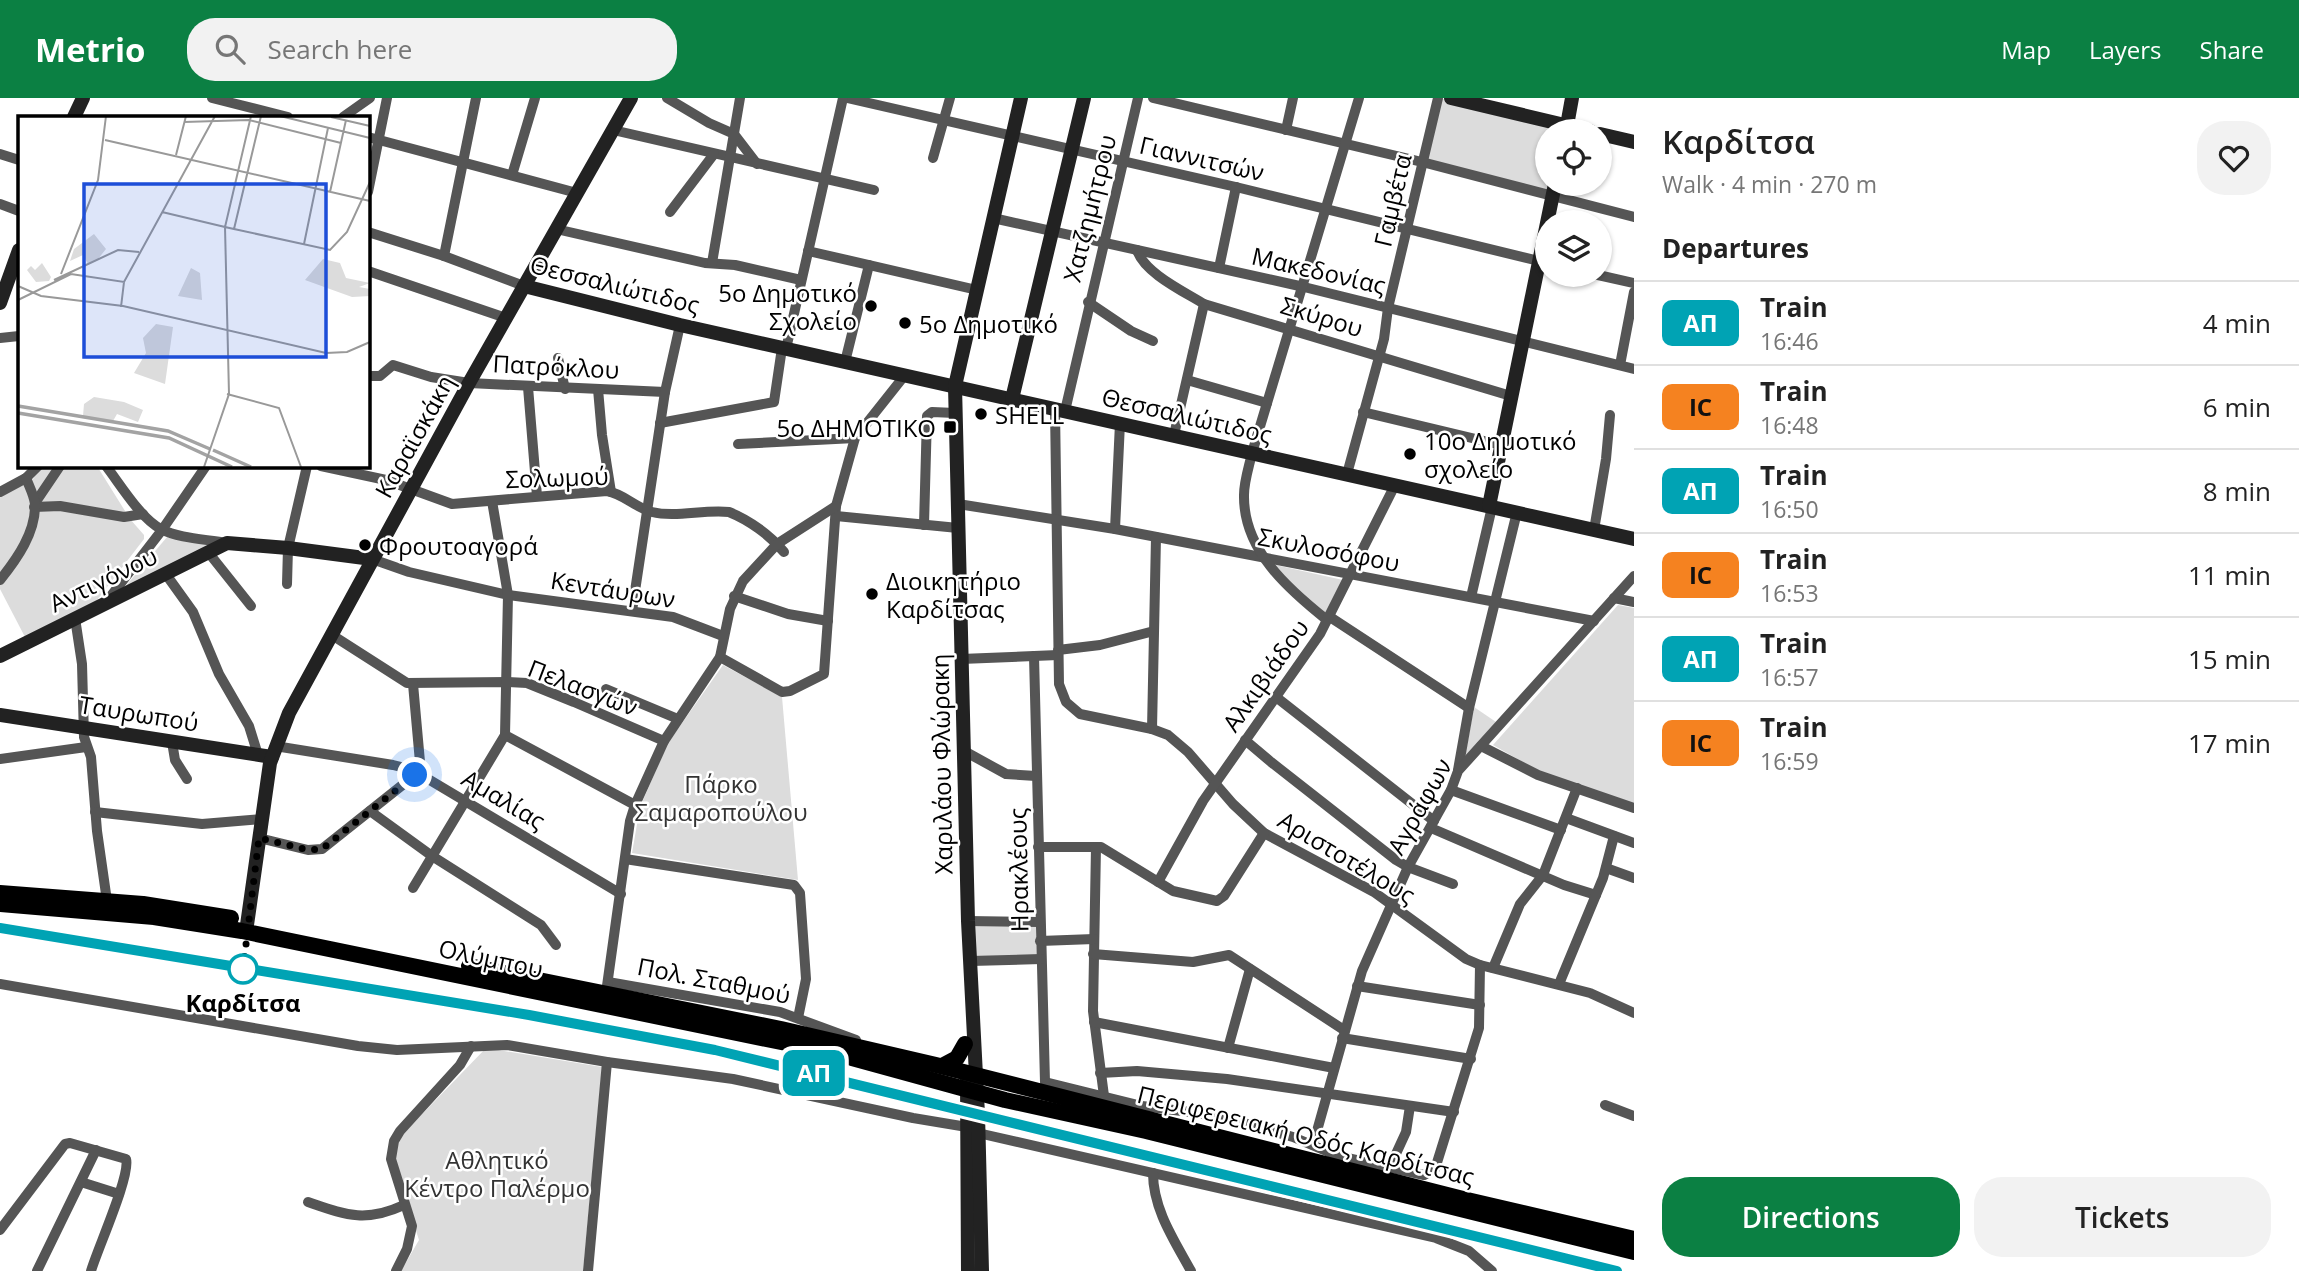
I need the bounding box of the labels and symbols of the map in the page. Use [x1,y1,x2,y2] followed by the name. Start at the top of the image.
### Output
[18,116,369,467] inset map
[1136,128,1268,188] street label: Γιαννιτσών
[1055,131,1123,285] street label: Χατζημήτρου
[1365,150,1419,250] street label: Γαμβέτα
[1249,239,1389,301] street label: Μακεδονίας
[527,247,703,321] street label: Θεσσαλιώτιδος
[718,276,857,337] place label: 5ο Δημοτικό Σχολείο
[1277,288,1367,344] street label: Σκύρου
[863,298,879,314] marker: 5ο Δημοτικό Σχολείο
[919,307,1058,340] place label: 5ο Δημοτικό
[897,315,913,331] marker: 5ο Δημοτικό
[492,346,620,386] street label: Πατρόκλου
[367,369,461,503] street label: Καραϊσκάκη
[1099,379,1275,451] street label: Θεσσαλιώτιδος
[995,398,1064,431] place label: SHELL
[973,406,989,422] marker: SHELL
[776,411,936,444] place label: 5ο ΔΗΜΟΤΙΚΟ
[942,419,958,435] marker: 5ο ΔΗΜΟΤΙΚΟ
[1424,424,1577,485] place label: 10ο Δημοτικό σχολείο
[1402,446,1418,462] marker: 10ο Δημοτικό σχολείο
[505,459,609,495] street label: Σολωμού
[1255,519,1403,579] street label: Σκυλοσόφου
[379,529,538,562] place label: Φρουτοαγορά
[357,537,373,553] marker: Φρουτοαγορά
[43,539,163,619] street label: Αντιγόνου
[548,563,678,615] street label: Κεντάυρων
[886,564,1021,625] place label: Διοικητήριο Καρδίτσας
[864,586,880,602] marker: Διοικητήριο Καρδίτσας
[1214,612,1316,738] street label: Αλκιβιάδου
[523,651,643,723] street label: Πελασγών
[923,653,959,875] street label: Χαριλάου Φλώρακη
[77,687,201,739] street label: Ταυρωπού
[1379,752,1459,860] street label: Αγράφων
[397,757,432,792] your location
[456,761,552,837] street label: Αμαλίας
[634,767,808,828] park label: Πάρκο Σαμαροπούλου
[1272,803,1422,911] street label: Αριστοτέλους
[1000,808,1036,932] street label: Ηρακλέους
[436,931,546,985] street label: Ολύμπου
[635,949,793,1011] street label: Πολ. Σταθμού
[228,954,258,984] marker: Καρδίτσα
[185,986,301,1019] place label: Καρδίτσα
[782,1050,846,1096] line badge: ΑΠ
[1134,1077,1478,1193] street label: Περιφερειακή Οδός Καρδίτσας
[404,1143,590,1204] park label: Αθλητικό Κέντρο Παλέρμο

